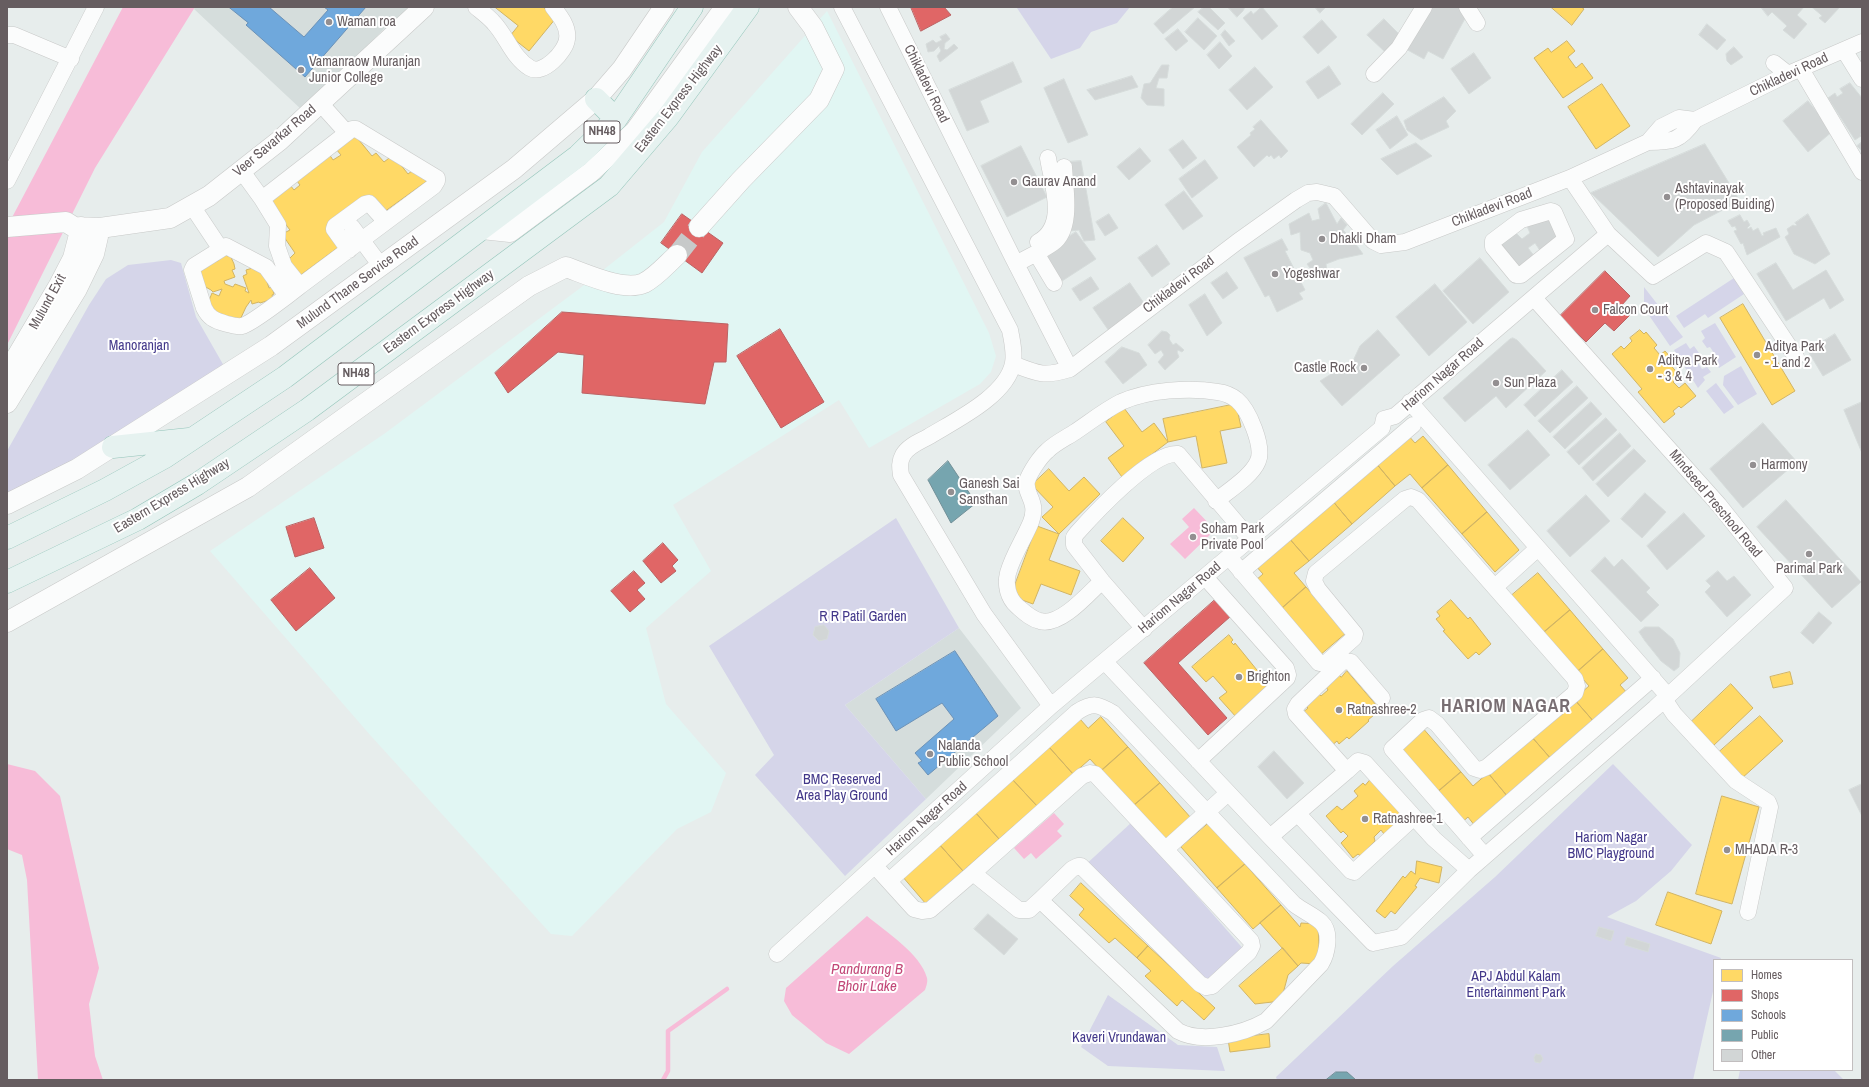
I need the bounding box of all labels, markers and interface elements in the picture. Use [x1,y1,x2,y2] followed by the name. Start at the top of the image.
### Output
[337,14,396,30] place label: Waman roa
[324,17,334,27] marker: Waman roa
[632,42,726,156] street label: Eastern Express Highway
[900,42,952,126] street label: Chikladevi Road
[1747,49,1831,101] street label: Chikladevi Road
[309,54,420,86] place label: Vamanraow Muranjan Junior College
[296,65,306,75] marker: Vamanraow Muranjan Junior College
[230,101,320,181] street label: Veer Savarkar Road
[584,121,620,143] road number: NH48
[1022,174,1096,190] place label: Gaurav Anand
[1009,177,1019,187] marker: Gaurav Anand
[1675,181,1775,214] place label: Ashtavinayak (Proposed Buiding)
[1449,185,1535,231] street label: Chikladevi Road
[1662,192,1672,202] marker: Ashtavinayak (Proposed Buiding)
[1330,231,1396,247] place label: Dhakli Dham
[294,233,422,333] street label: Mulund Thane Service Road
[1317,234,1327,244] marker: Dhakli Dham
[1140,253,1218,317] street label: Chikladevi Road
[381,266,497,358] street label: Eastern Express Highway
[1283,266,1340,282] place label: Yogeshwar
[1270,269,1280,279] marker: Yogeshwar
[26,271,70,333] street label: Mulund Exit
[1603,302,1668,318] place label: Falcon Court
[1590,305,1600,315] marker: Falcon Court
[1399,335,1487,415] street label: Hariom Nagar Road
[109,338,169,354] park label: Manoranjan
[1765,339,1824,372] place label: Aditya Park - 1 and 2
[1752,350,1762,360] marker: Aditya Park - 1 and 2
[1658,353,1717,386] place label: Aditya Park - 3 & 4
[1294,360,1356,376] place label: Castle Rock
[338,363,374,385] road number: NH48
[1359,363,1369,373] marker: Castle Rock
[1645,364,1655,374] marker: Aditya Park - 3 & 4
[1504,375,1556,391] place label: Sun Plaza
[1491,378,1501,388] marker: Sun Plaza
[1665,447,1765,561] street label: Mindseed Preschool Road
[111,455,233,537] street label: Eastern Express Highway
[1761,457,1808,473] place label: Harmony
[1748,460,1758,470] marker: Harmony
[959,476,1020,508] place label: Ganesh Sai Sansthan
[946,487,956,497] marker: Ganesh Sai Sansthan
[1201,521,1264,554] place label: Soham Park Private Pool
[1188,532,1198,542] marker: Soham Park Private Pool
[1804,549,1814,559] marker: Parimal Park
[1135,559,1225,637] street label: Hariom Nagar Road
[1776,561,1842,577] place label: Parimal Park
[819,609,907,625] park label: R R Patil Garden
[1247,669,1290,685] place label: Brighton
[1234,672,1244,682] marker: Brighton
[1441,696,1571,718] district label: HARIOM NAGAR
[1347,702,1417,718] place label: Ratnashree-2
[1334,705,1344,715] marker: Ratnashree-2
[938,738,1008,770] place label: Nalanda Public School
[925,749,935,759] marker: Nalanda Public School
[796,772,888,804] park label: BMC Reserved Area Play Ground
[883,778,971,860] street label: Hariom Nagar Road
[1373,811,1443,827] place label: Ratnashree-1
[1360,814,1370,824] marker: Ratnashree-1
[1568,830,1654,862] park label: Hariom Nagar BMC Playground
[1735,842,1798,858] place label: MHADA R-3
[1722,845,1732,855] marker: MHADA R-3
[1713,959,1853,1071] legend
[831,961,903,996] water label: Pandurang B Bhoir Lake
[1751,967,1782,983] text: Homes
[1467,969,1565,1002] park label: APJ Abdul Kalam Entertainment Park
[1751,987,1779,1003] text: Shops
[1751,1007,1786,1023] text: Schools
[1751,1027,1778,1043] text: Public
[1072,1030,1166,1046] park label: Kaveri Vrundawan
[1751,1047,1776,1063] text: Other

